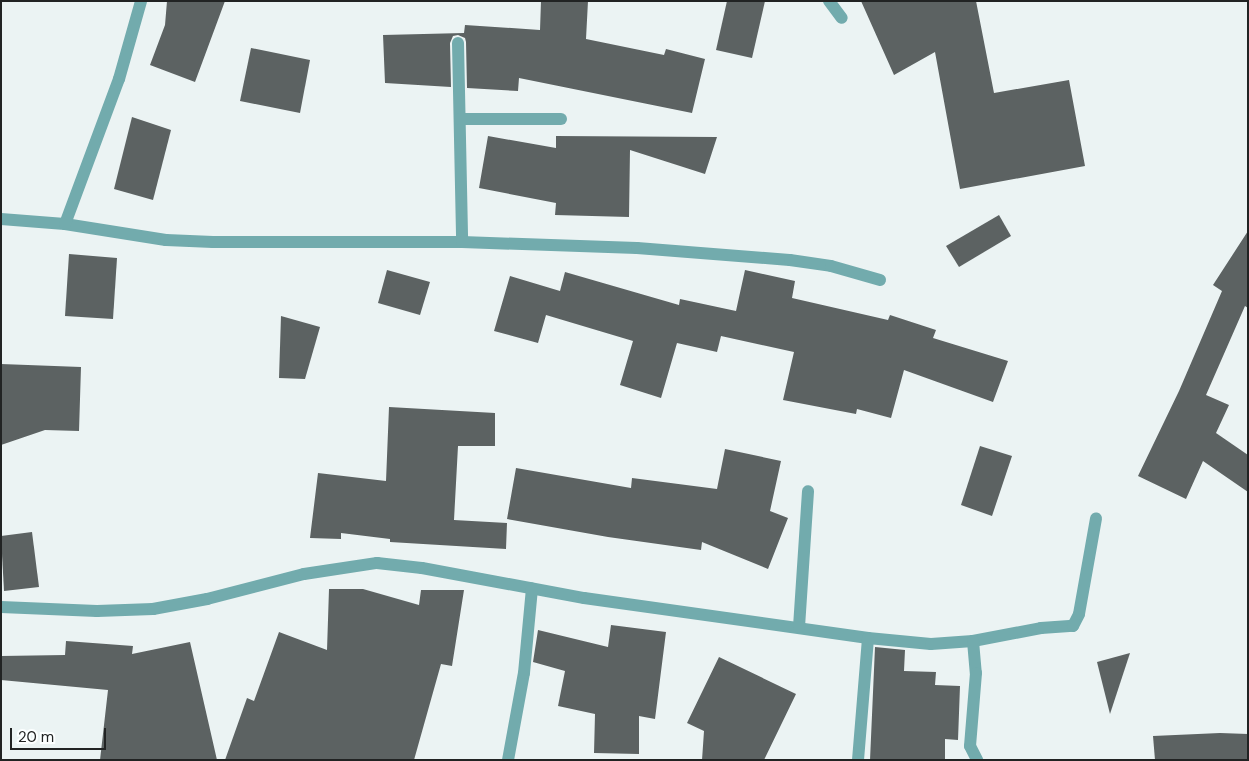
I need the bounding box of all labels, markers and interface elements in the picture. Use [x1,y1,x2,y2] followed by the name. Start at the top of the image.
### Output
[12,718,109,750] scale bar
[18,727,54,747] text: 20 m

